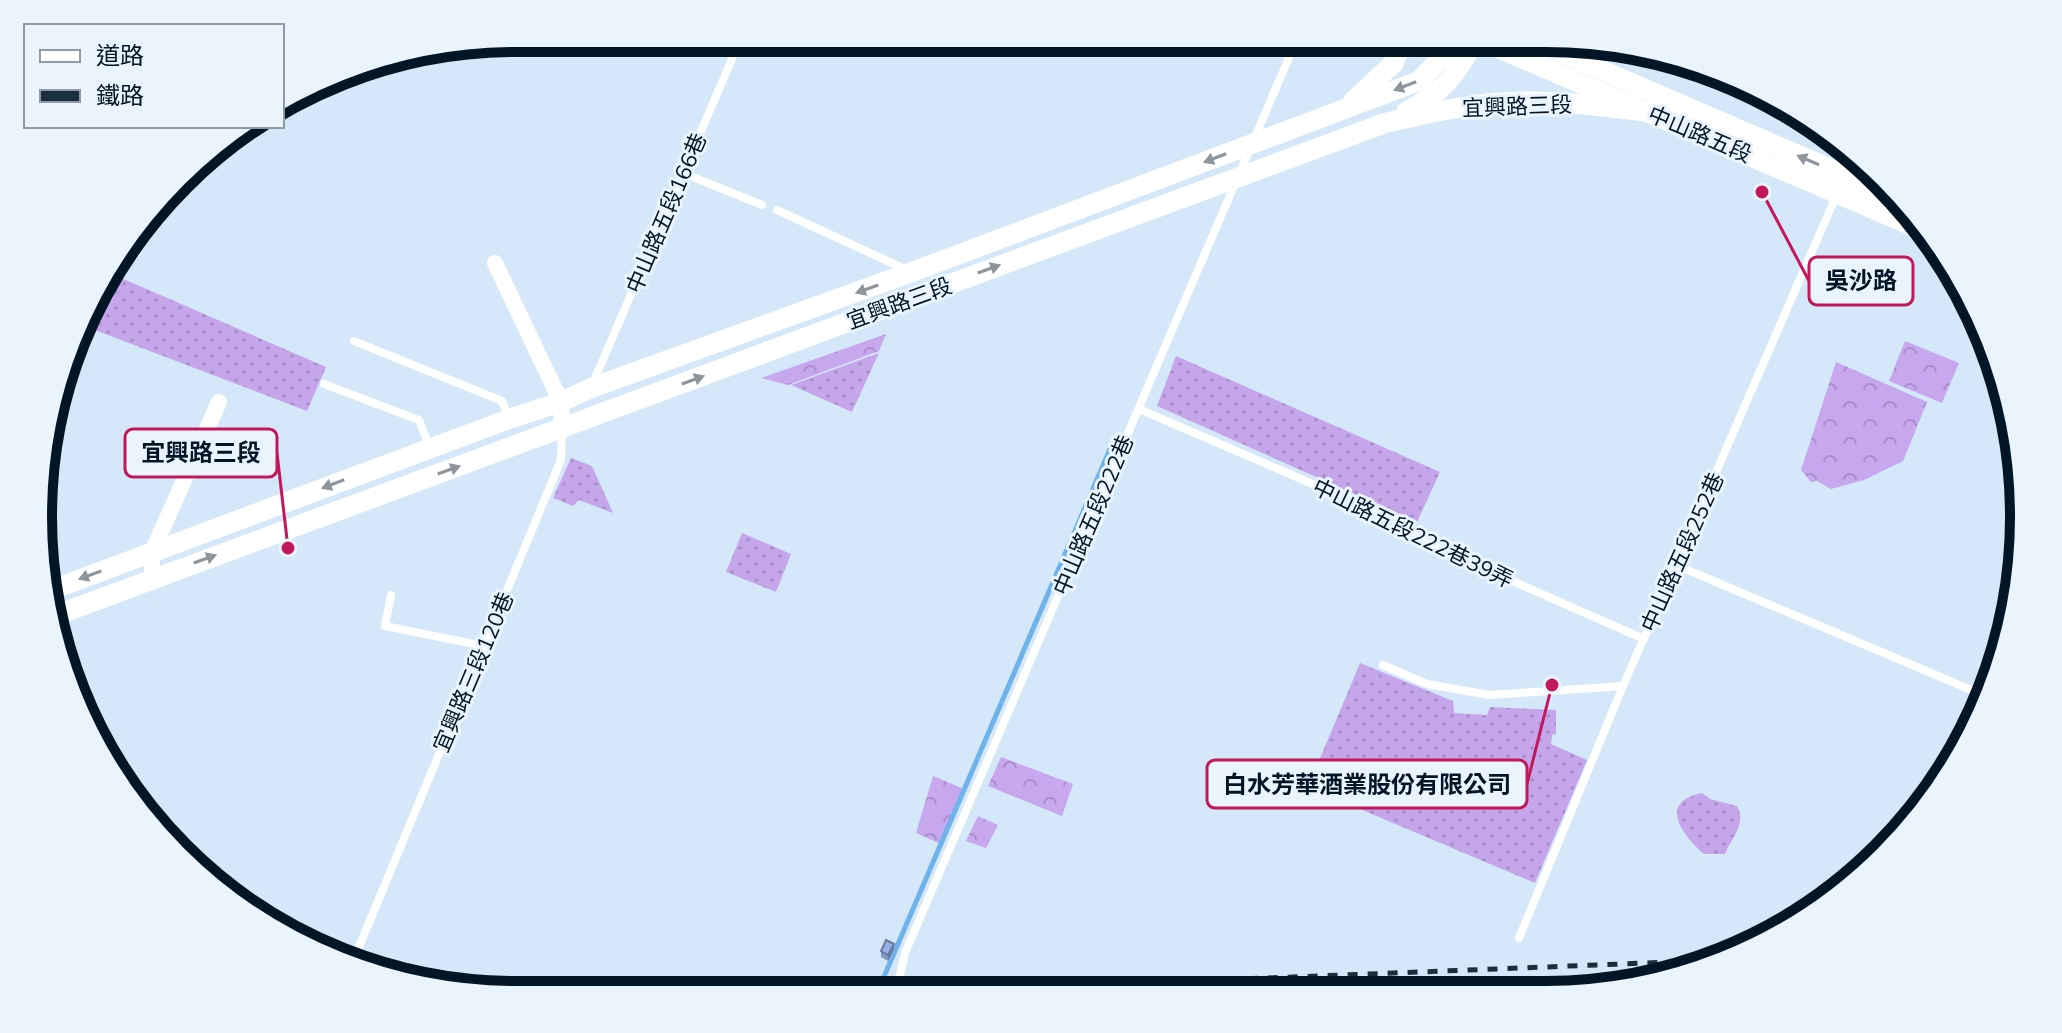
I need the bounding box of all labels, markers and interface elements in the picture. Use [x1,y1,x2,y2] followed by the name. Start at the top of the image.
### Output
[24,24,284,128] legend
[96,40,144,70] text: 道路
[96,80,144,110] text: 鐵路
[1393,80,1417,93] one-way arrow
[1462,90,1572,122] street label: 宜興路三段
[1644,100,1756,168] street label: 中山路五段
[620,129,712,297] street label: 中山路五段166巷
[1203,152,1227,165] one-way arrow
[1796,153,1820,167] one-way arrow
[1809,257,1913,305] callout: 吳沙路
[977,262,1001,275] one-way arrow
[1825,265,1897,295] text: 吳沙路
[843,271,955,335] street label: 宜興路三段
[854,283,878,296] one-way arrow
[681,373,705,386] one-way arrow
[125,429,277,477] callout: 宜興路三段
[1047,431,1139,599] street label: 中山路五段222巷
[141,437,261,467] text: 宜興路三段
[437,463,461,476] one-way arrow
[1634,468,1730,636] street label: 中山路五段252巷
[1308,472,1518,594] street label: 中山路五段222巷39弄
[321,478,345,491] one-way arrow
[193,552,217,565] one-way arrow
[78,569,102,582] one-way arrow
[427,588,519,756] street label: 宜興路三段120巷
[1207,760,1527,808] callout: 白水芳華酒業股份有限公司
[1223,769,1511,799] text: 白水芳華酒業股份有限公司

